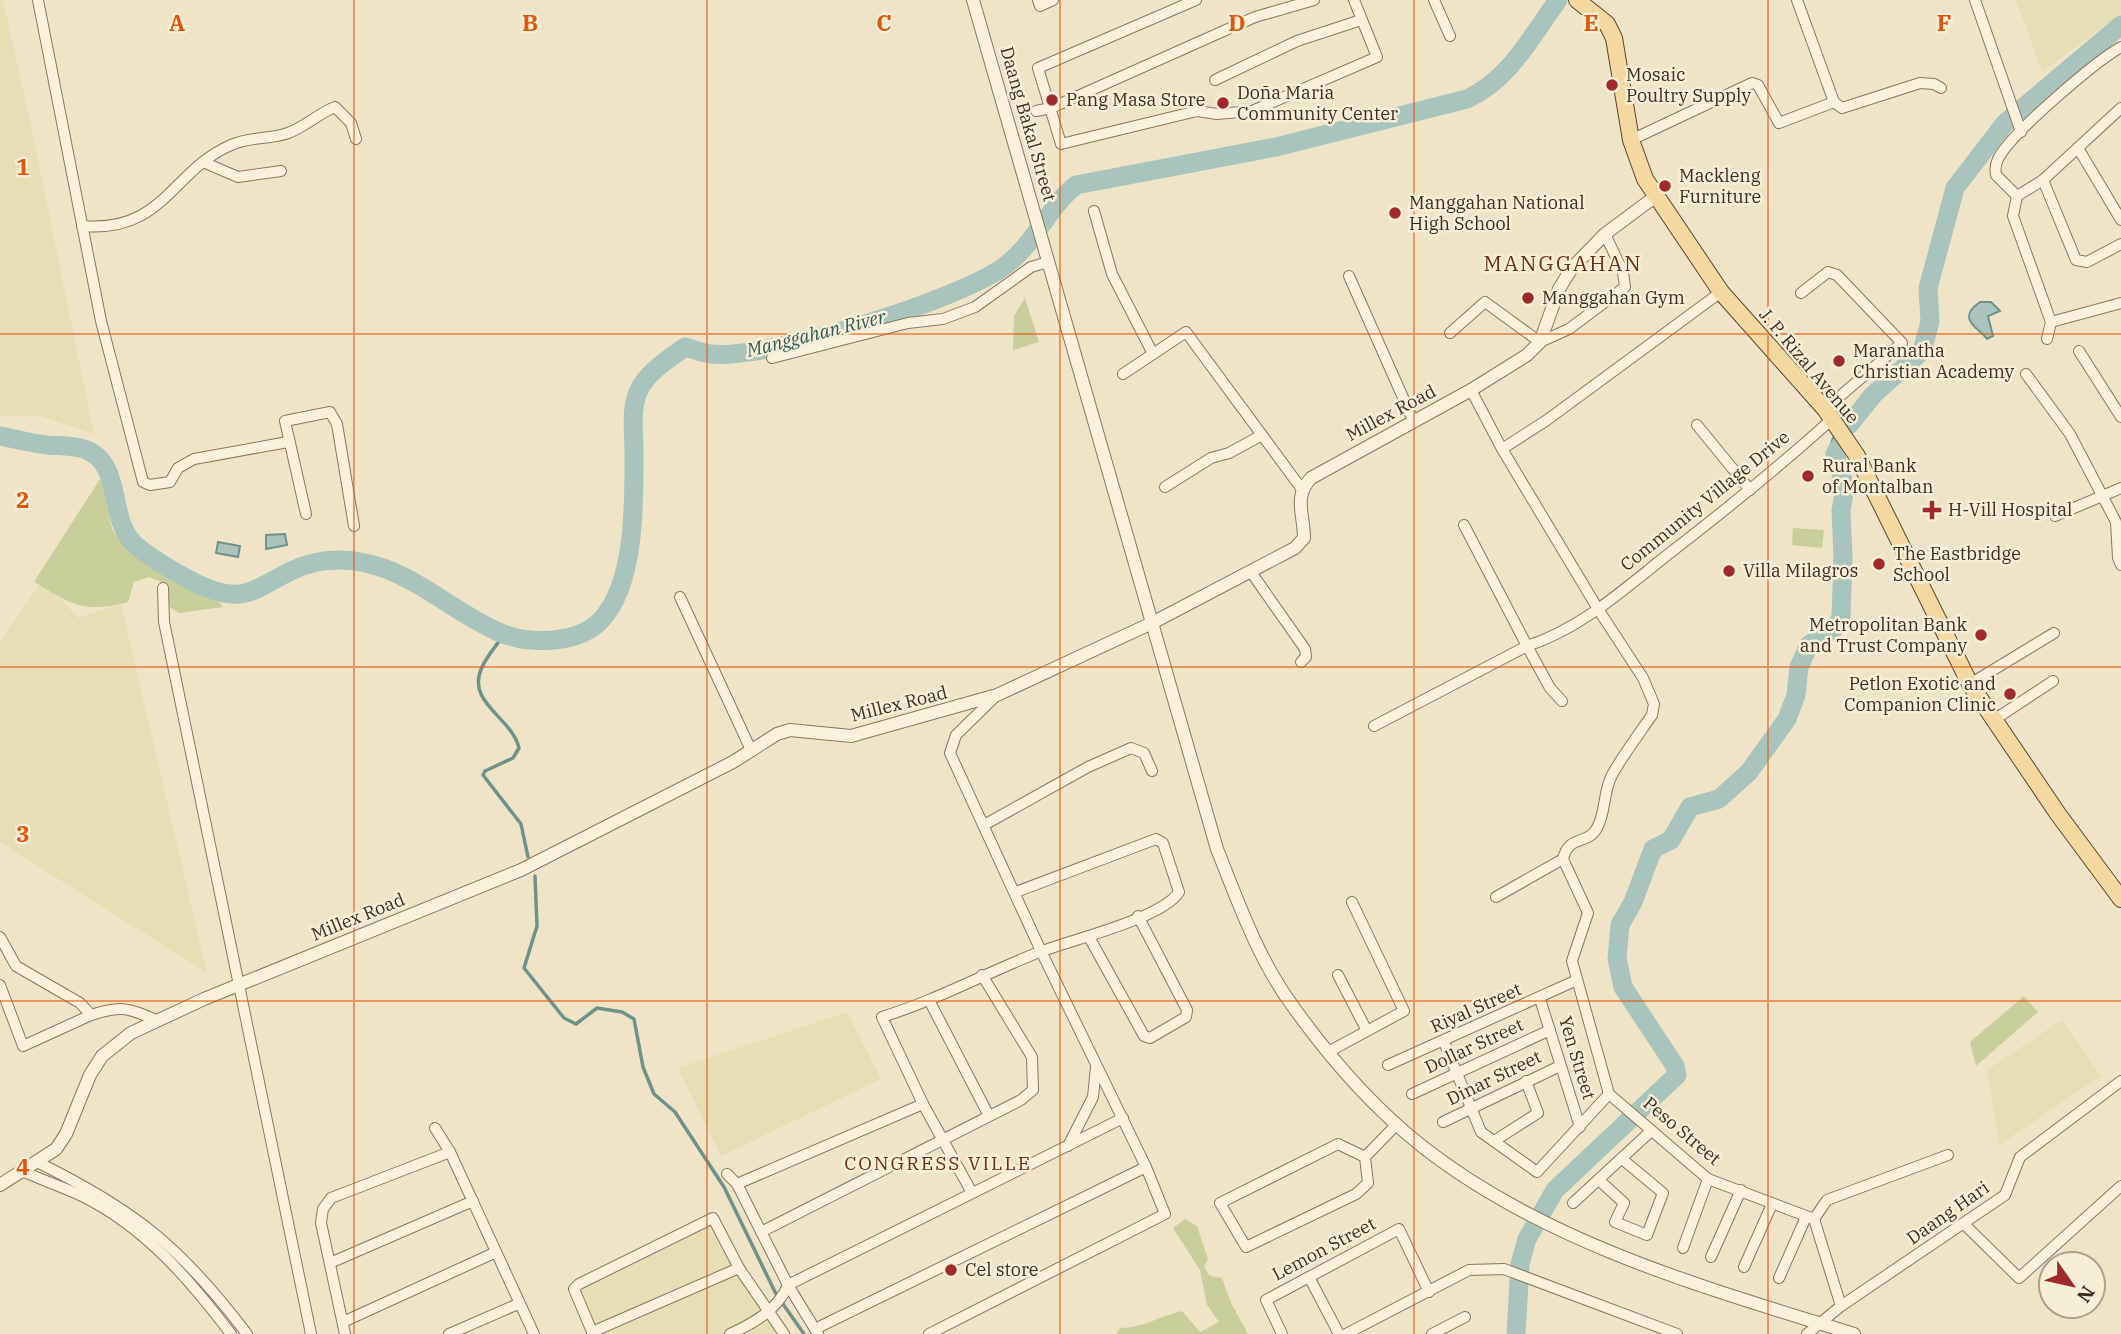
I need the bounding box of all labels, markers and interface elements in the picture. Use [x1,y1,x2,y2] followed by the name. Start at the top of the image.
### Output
[169,7,185,37] text: A
[522,7,538,37] text: B
[876,7,892,37] text: C
[1228,7,1246,37] text: D
[1583,7,1599,37] text: E
[1937,7,1951,37] text: F
[995,44,1062,204] street label: Daang Bakal Street
[1626,63,1751,107] place label: Mosaic Poultry Supply
[1604,77,1620,93] marker: Mosaic Poultry Supply
[1237,81,1398,125] place label: Doña Maria Community Center
[1066,88,1205,111] place label: Pang Masa Store
[1044,92,1060,108] marker: Pang Masa Store
[1215,95,1231,111] marker: Doña Maria Community Center
[16,151,30,181] text: 1
[1679,164,1761,208] place label: Mackleng Furniture
[1657,178,1673,194] marker: Mackleng Furniture
[1409,191,1585,235] place label: Manggahan National High School
[1387,205,1403,221] marker: Manggahan National High School
[1483,249,1643,277] district label: MANGGAHAN
[1542,286,1685,309] place label: Manggahan Gym
[1520,290,1536,306] marker: Manggahan Gym
[1754,303,1864,428] street label: J. P. Rizal Avenue
[743,304,889,362] water label: Manggahan River
[1853,339,2015,383] place label: Maranatha Christian Academy
[1831,353,1847,369] marker: Maranatha Christian Academy
[1342,379,1440,446] street label: Millex Road
[1615,425,1794,576] street label: Community Village Drive
[1822,454,1934,498] place label: Rural Bank of Montalban
[1800,468,1816,484] marker: Rural Bank of Montalban
[16,484,30,514] text: 2
[1948,498,2072,521] place label: H-Vill Hospital
[1922,500,1942,520] marker: H-Vill Hospital
[1893,542,2021,586] place label: The Eastbridge School
[1871,556,1887,572] marker: The Eastbridge School
[1743,559,1858,582] place label: Villa Milagros
[1721,563,1737,579] marker: Villa Milagros
[1800,613,1967,657] place label: Metropolitan Bank and Trust Company
[1973,627,1989,643] marker: Metropolitan Bank and Trust Company
[1844,672,1996,716] place label: Petlon Exotic and Companion Clinic
[848,680,950,727] street label: Millex Road
[2002,686,2018,702] marker: Petlon Exotic and Companion Clinic
[16,818,30,848] text: 3
[308,887,408,946] street label: Millex Road
[1427,977,1525,1038] street label: Riyal Street
[1421,1013,1527,1078] street label: Dollar Street
[1554,1013,1601,1102] street label: Yen Street
[1443,1045,1545,1110] street label: Dinar Street
[1639,1092,1726,1170] street label: Peso Street
[16,1151,30,1181] text: 4
[844,1151,1032,1175] district label: CONGRESS VILLE
[1902,1176,1994,1249] street label: Daang Hari
[1268,1212,1379,1285] street label: Lemon Street
[2037,1250,2107,1320] north arrow
[965,1258,1039,1281] place label: Cel store
[943,1262,959,1278] marker: Cel store
[2072,1282,2100,1307] text: N

